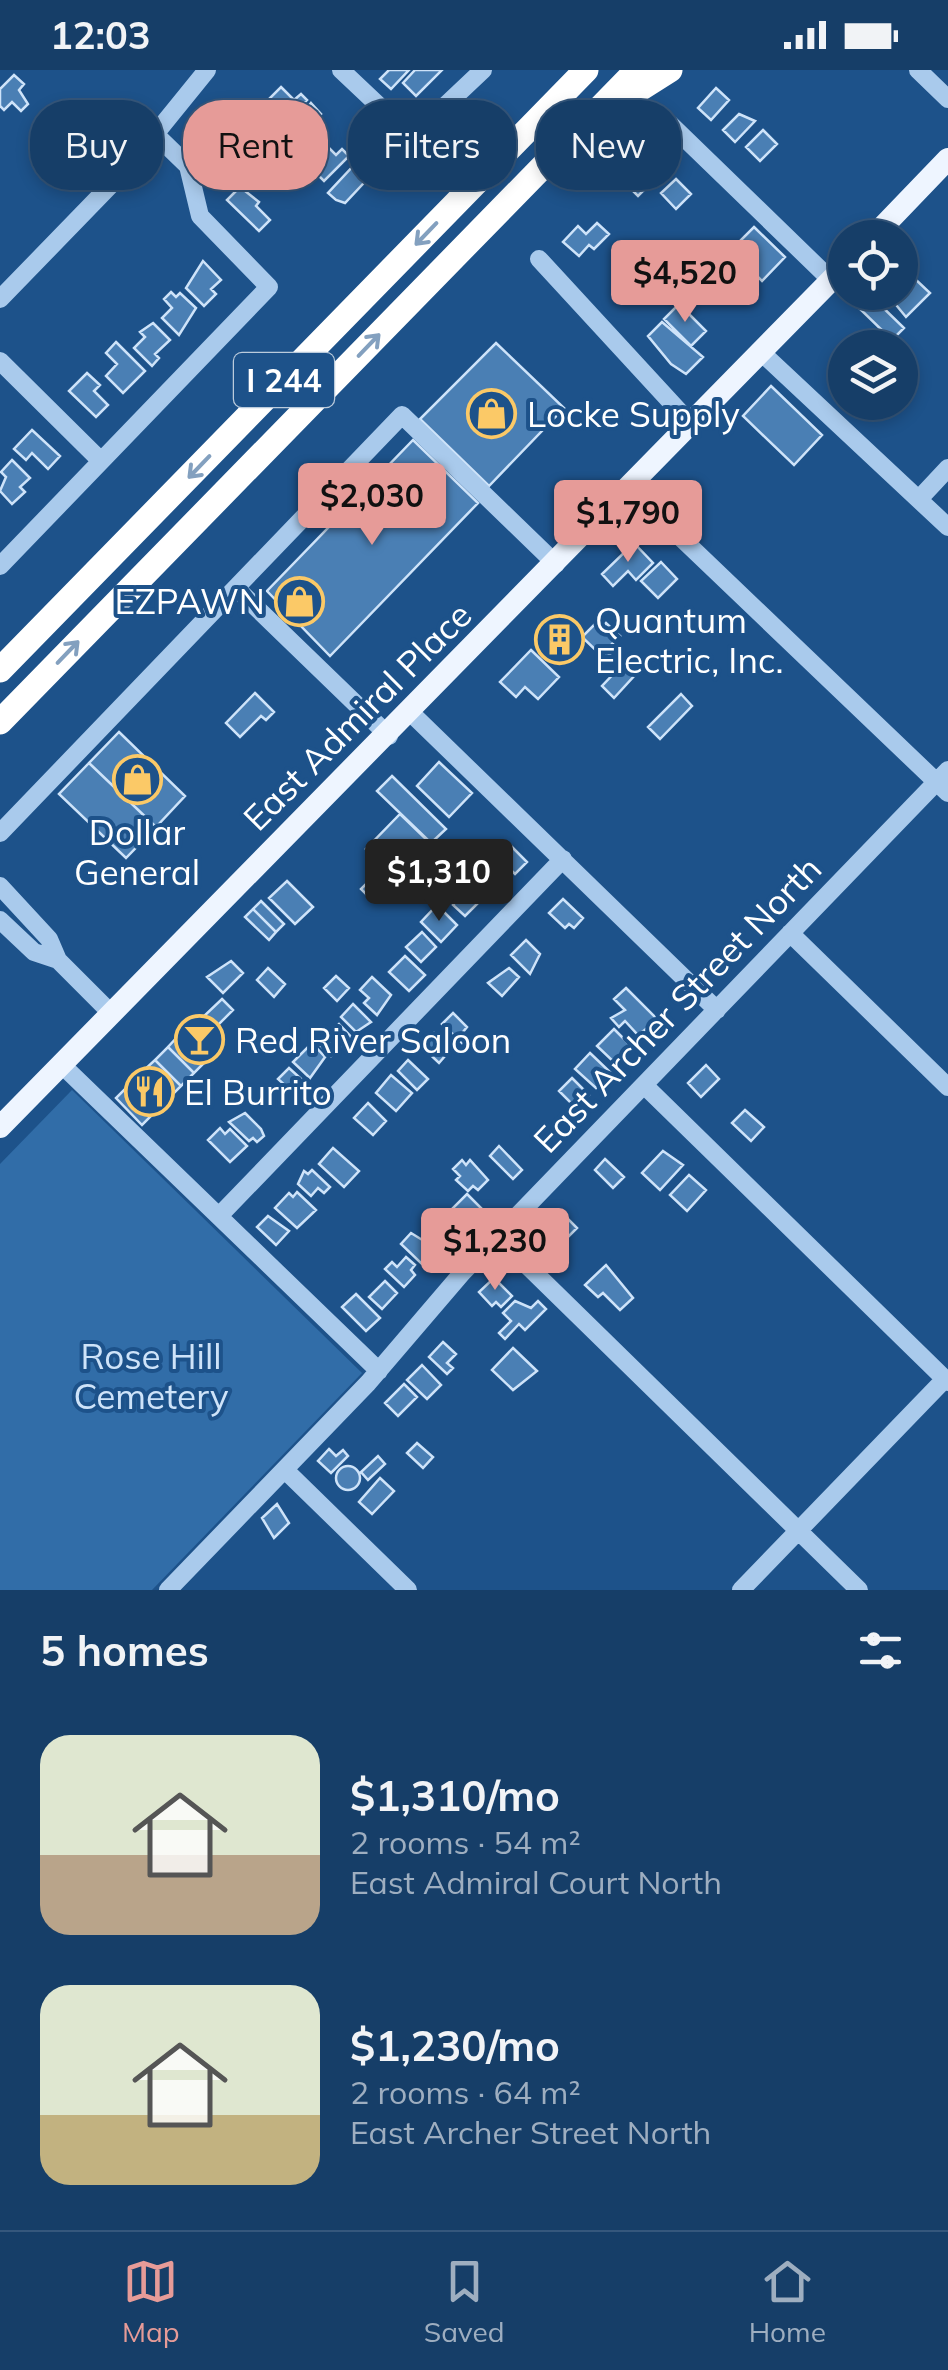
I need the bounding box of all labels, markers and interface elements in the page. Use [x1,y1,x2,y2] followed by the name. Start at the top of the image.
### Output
[50,11,151,59] text: 12:03
[30,100,163,190] chip: Buy
[183,100,328,190] chip: Rent
[348,100,516,190] chip: Filters
[536,100,681,190] chip: New
[828,220,918,420] map controls
[828,220,918,310] button: locate
[414,222,438,246] one-way arrow
[604,240,766,325] pin: $4,520
[633,252,737,292] text: $4,520
[828,330,918,420] button: layers
[357,333,381,357] one-way arrow
[234,353,334,407] road number: I 244
[466,388,518,440] shop icon: Locke Supply
[527,392,740,436] place label: Locke Supply
[187,454,211,478] one-way arrow
[291,463,453,548] pin: $2,030
[320,475,424,515] text: $2,030
[547,480,709,565] pin: $1,790
[576,492,680,532] text: $1,790
[274,575,326,627] shop icon: EZPAWN
[114,579,265,623] place label: EZPAWN
[234,593,480,839] street label: East Admiral Place
[595,598,784,682] place label: Quantum Electric, Inc.
[534,614,586,666] building icon: Quantum Electric, Inc.
[56,641,80,665] one-way arrow
[111,754,163,806] shop icon: Dollar General
[74,810,200,894] place label: Dollar General
[358,839,520,924] pin: $1,310
[524,847,830,1161] street label: East Archer Street North
[387,851,491,891] text: $1,310
[174,1014,226,1066] bar icon: Red River Saloon
[235,1018,511,1062] place label: Red River Saloon
[123,1066,175,1118] restaurant icon: El Burrito
[184,1070,332,1114] place label: El Burrito
[414,1208,576,1293] pin: $1,230
[443,1220,547,1260] text: $1,230
[74,1334,229,1418] park label: Rose Hill Cemetery
[853,1623,908,1678] icon: filters
[40,1624,209,1677] text: 5 homes
[350,1769,560,1822] text: $1,310/mo
[120,1775,240,1895] icon: home
[350,1822,581,1862] text: 2 rooms · 54 m²
[350,1862,722,1902] text: East Admiral Court North
[350,2019,560,2072] text: $1,230/mo
[120,2025,240,2145] icon: home
[350,2072,581,2112] text: 2 rooms · 64 m²
[350,2112,711,2152] text: East Archer Street North
[122,2254,180,2349] tab: Map
[424,2254,505,2349] tab: Saved
[749,2254,826,2349] tab: Home

